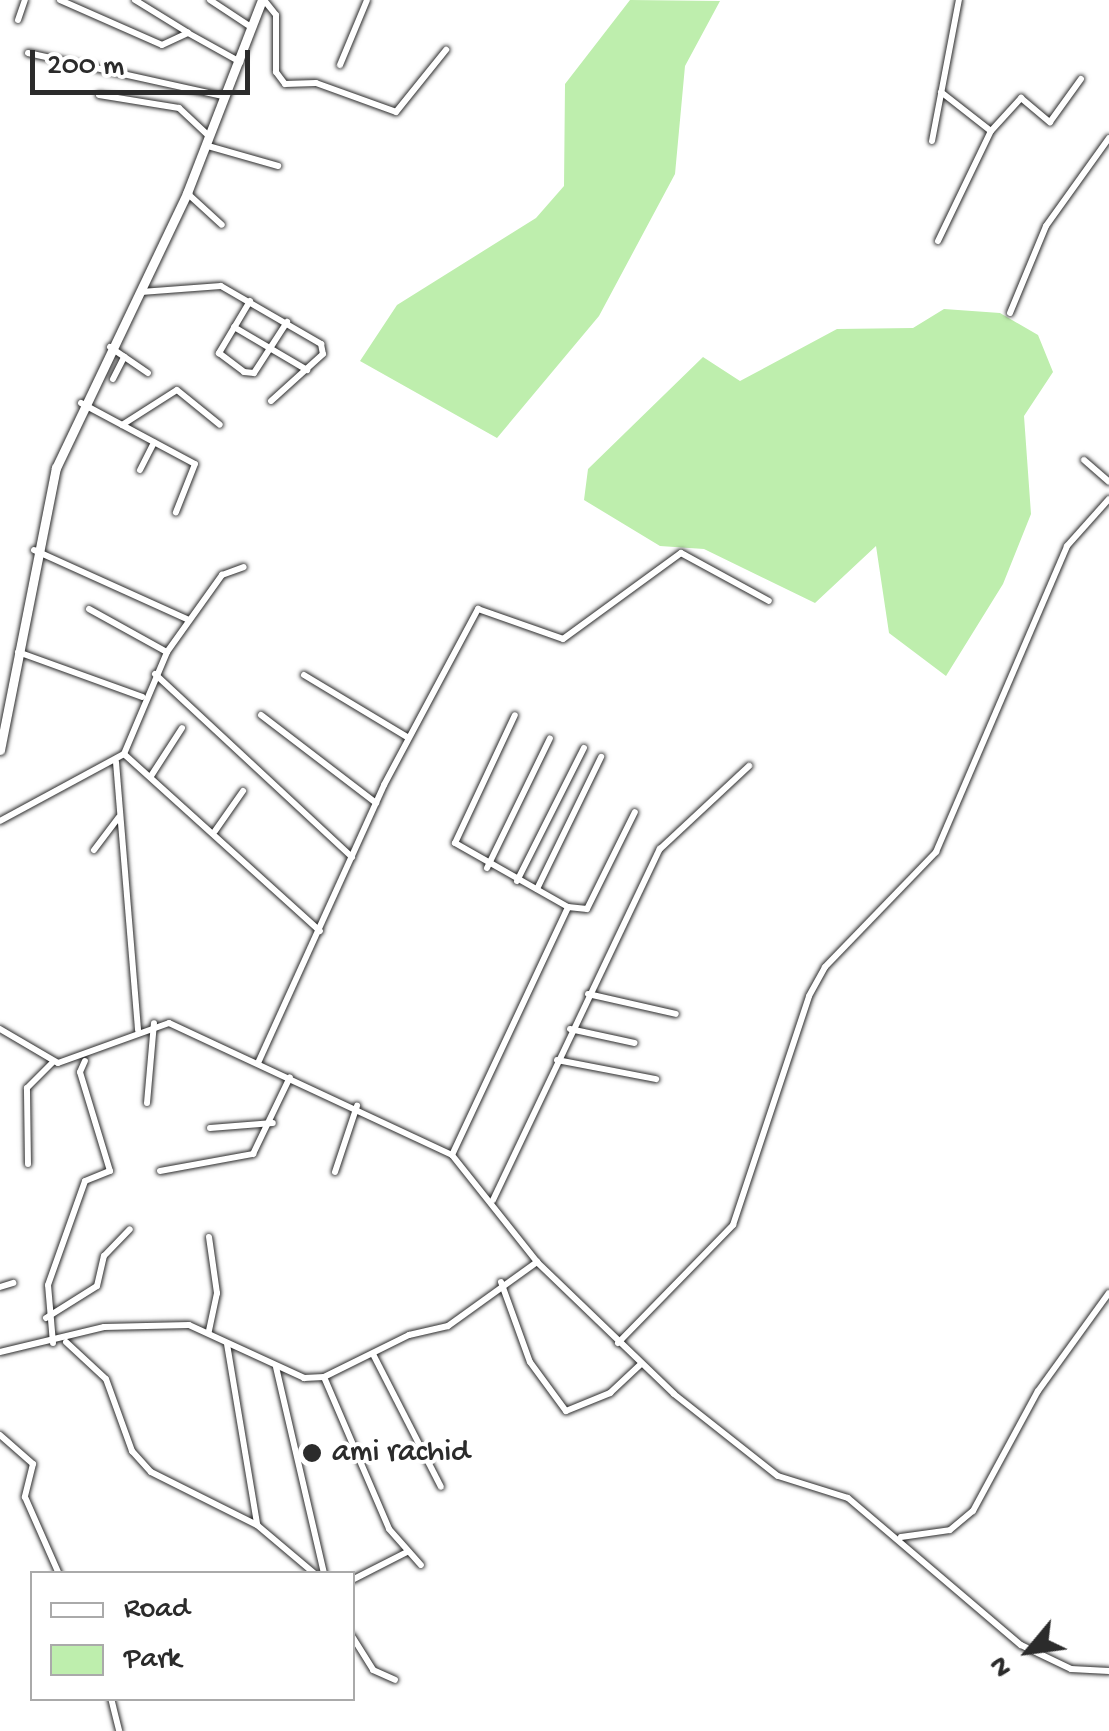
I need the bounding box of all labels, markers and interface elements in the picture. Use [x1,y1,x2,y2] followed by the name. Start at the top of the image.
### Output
[35,30,255,92] scale bar
[47,50,124,85] text: 200 m
[332,1434,470,1472] place label: ami rachid
[301,1442,323,1464] marker: ami rachid
[30,1571,355,1701] legend
[124,1593,190,1628] text: Road
[979,1601,1079,1701] north arrow
[124,1643,181,1678] text: Park
[983,1650,1021,1682] text: N

